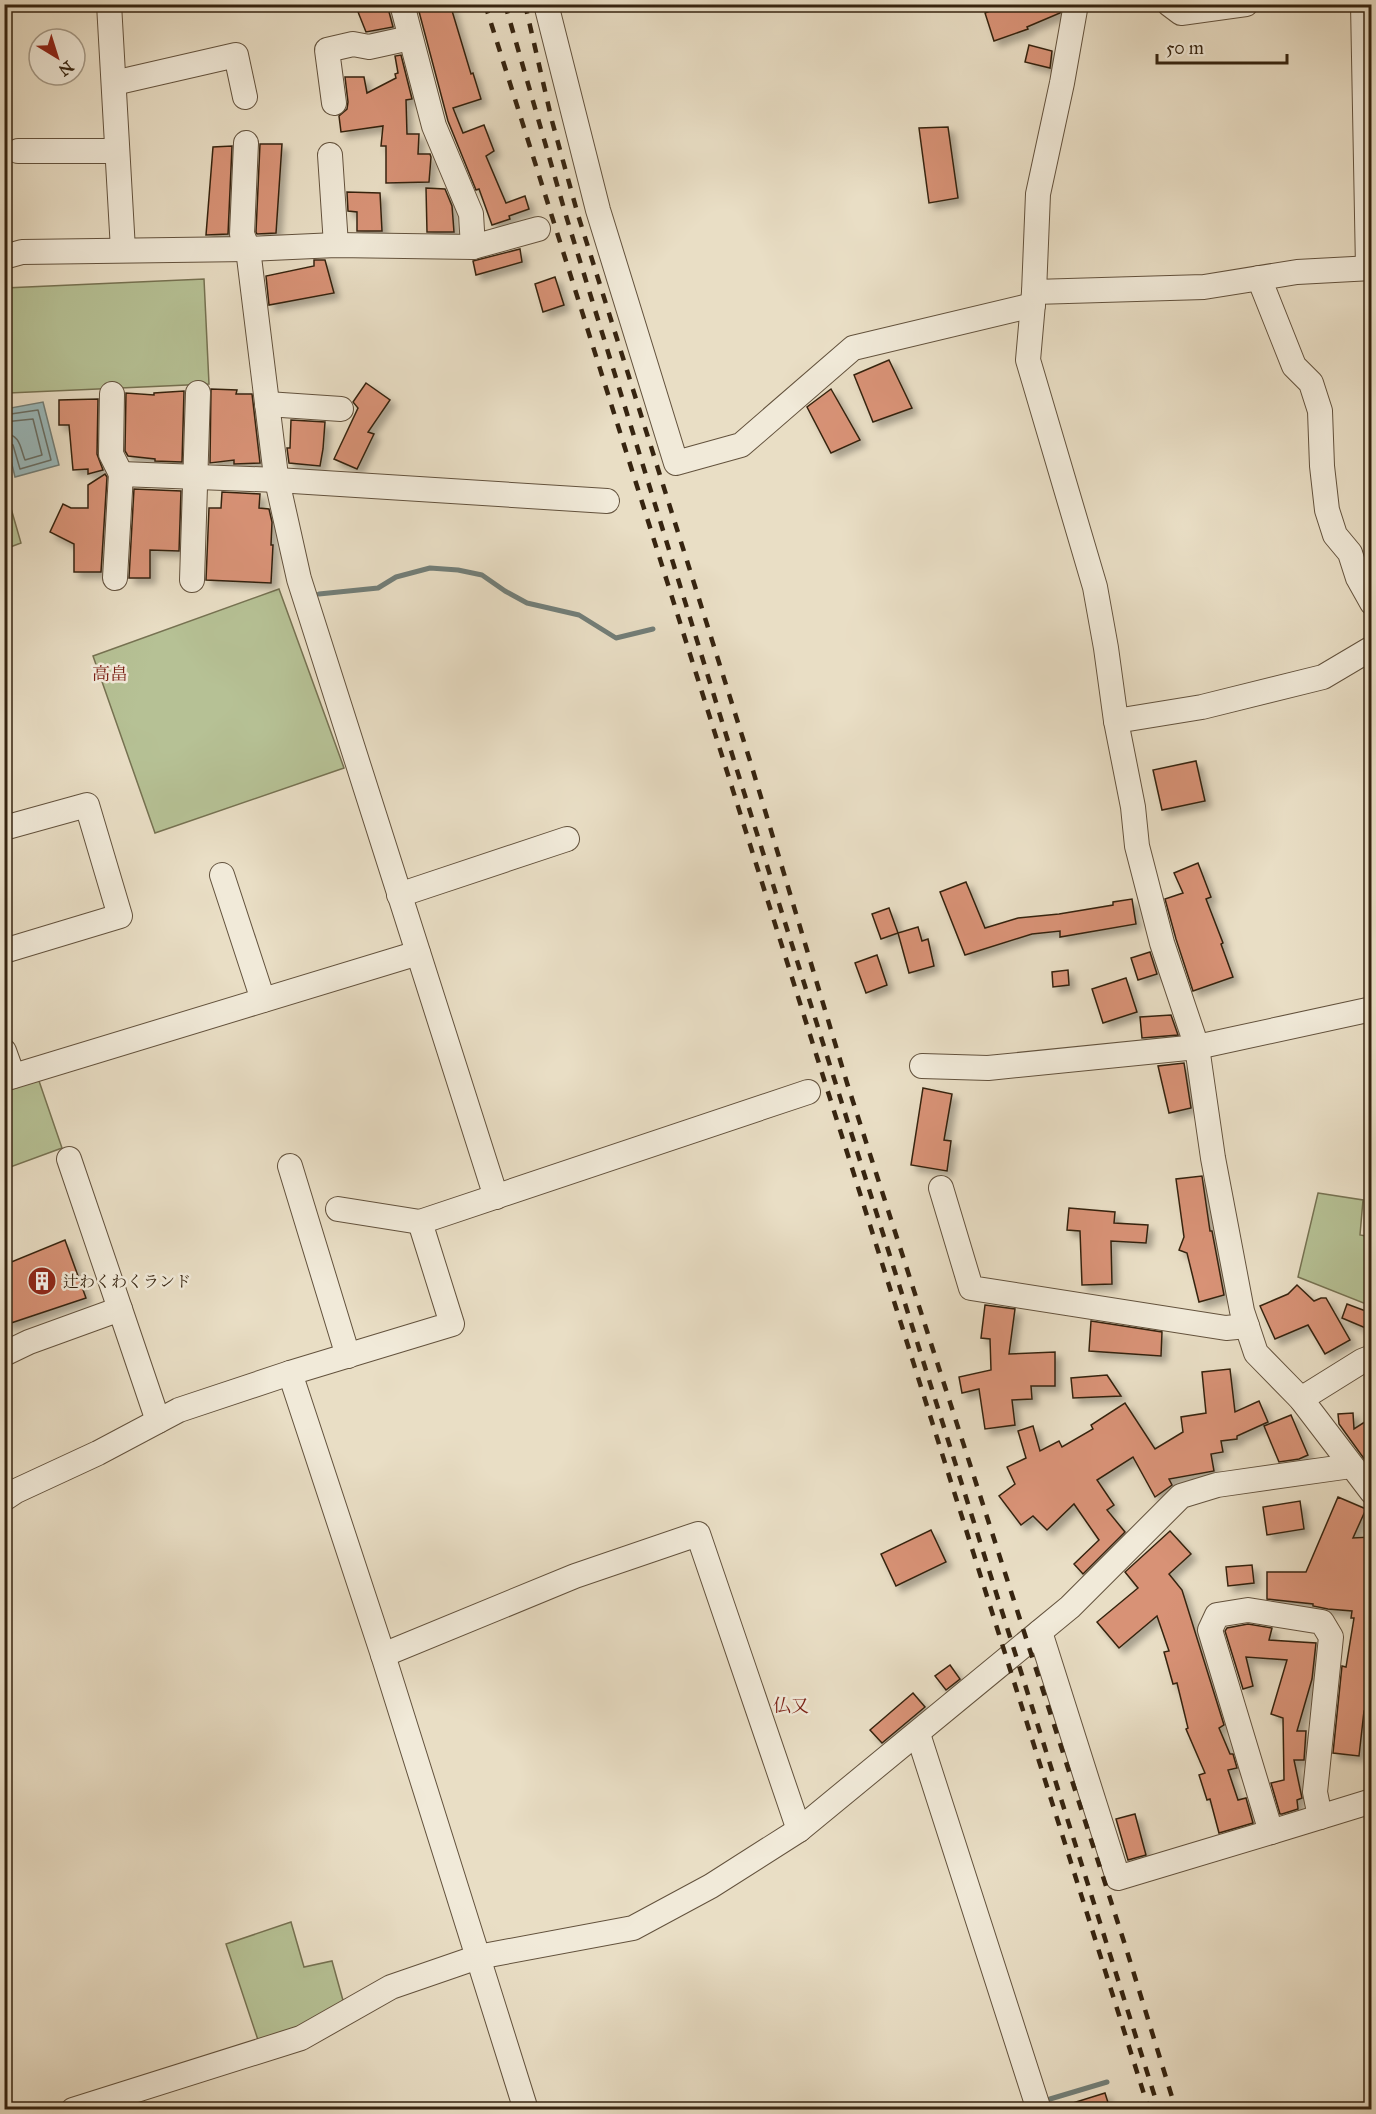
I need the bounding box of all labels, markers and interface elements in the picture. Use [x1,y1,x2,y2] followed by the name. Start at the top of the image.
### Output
[27,27,87,87] north arrow
[1157,27,1288,65] scale bar
[1166,37,1204,59] text: 50 m
[54,57,77,80] text: N
[92,663,128,685] district label: 高畠
[26,1265,58,1297] building icon: 辻わくわくランド
[63,1272,191,1291] place label: 辻わくわくランド
[773,1695,809,1717] district label: 仏又

